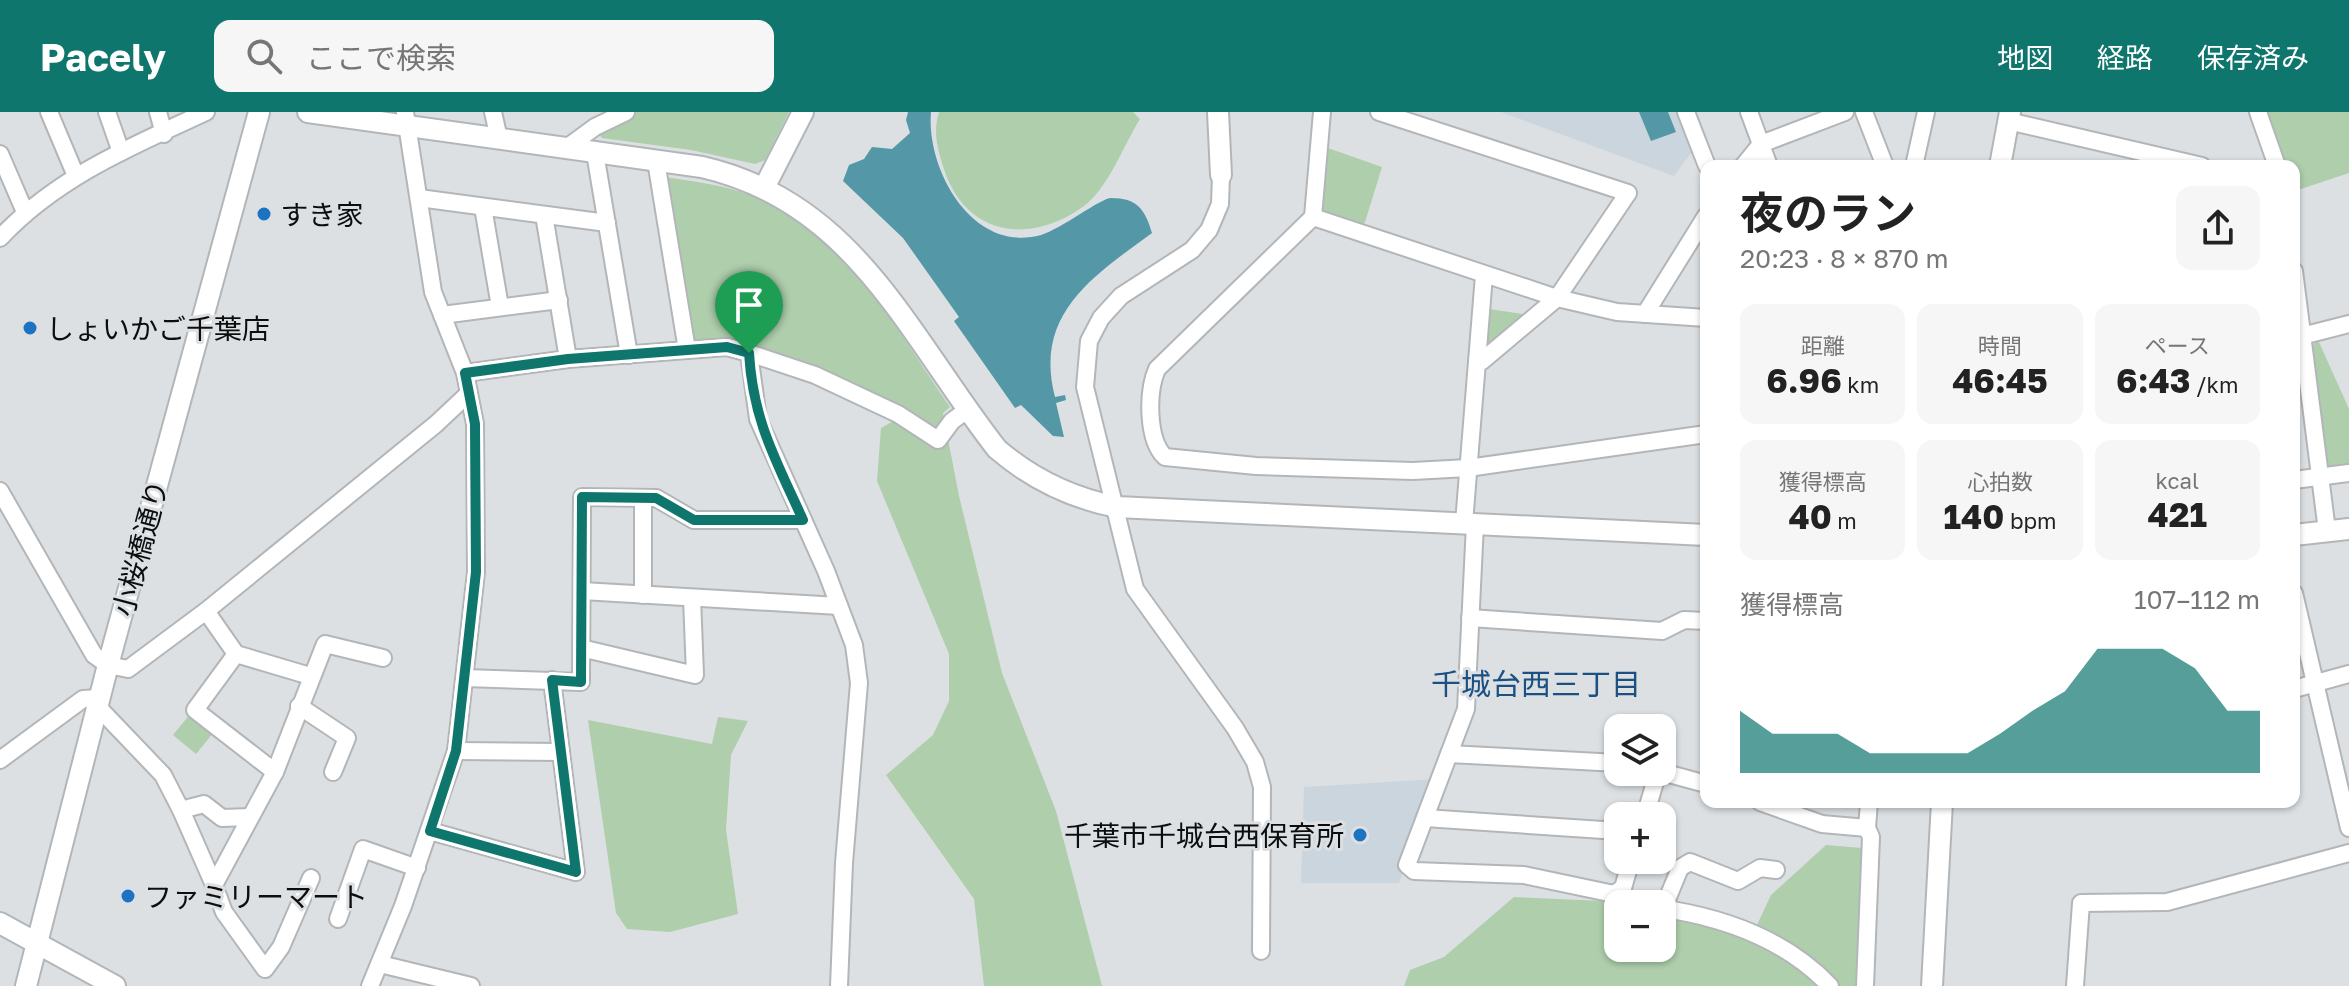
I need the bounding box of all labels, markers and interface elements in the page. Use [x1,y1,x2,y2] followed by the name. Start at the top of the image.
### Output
[214,20,774,92] search box
[40,34,166,79] text: Pacely
[242,34,286,78] icon: search
[306,40,456,76] text: ここで検索
[1997,41,2053,74] text: 地図
[2097,41,2153,74] text: 経路
[2197,41,2309,74] text: 保存済み
[1740,186,1916,239] text: 夜のラン
[2176,186,2260,270] button: share
[280,198,364,231] place label: すき家
[255,205,273,223] marker: すき家
[1740,243,1949,274] text: 20:23 · 8 × 870 m
[715,271,783,353] pin
[727,283,771,327] icon: arrive
[46,312,270,345] place label: しょいかご千葉店
[21,319,39,337] marker: しょいかご千葉店
[1801,332,1845,359] text: 距離
[1978,332,2022,359] text: 時間
[2145,332,2210,359] text: ペース
[1766,360,1842,400] text: 6.96
[1952,360,2048,400] text: 46:45
[2116,360,2191,400] text: 6:43
[1842,371,1879,398] text: km
[2191,371,2239,398] text: /km
[2156,467,2199,494] text: kcal
[1779,468,1867,495] text: 獲得標高
[1967,468,2033,495] text: 心拍数
[106,476,174,620] street label: 小桜橋通り
[2148,494,2207,534] text: 421
[1788,496,1832,536] text: 40
[1944,496,2004,536] text: 140
[1832,507,1857,534] text: m
[2004,507,2056,534] text: bpm
[2134,584,2260,615] text: 107–112 m
[1740,589,1844,620] text: 獲得標高
[1431,666,1641,702] district label: 千城台西三丁目
[1604,714,1676,962] map controls
[1604,714,1676,786] button: layers
[1604,802,1676,874] button: +
[1064,819,1344,852] place label: 千葉市千城台西保育所
[1351,826,1369,844] marker: 千葉市千城台西保育所
[144,880,368,913] place label: ファミリーマート
[119,887,137,905] marker: ファミリーマート
[1604,890,1676,962] button: −

